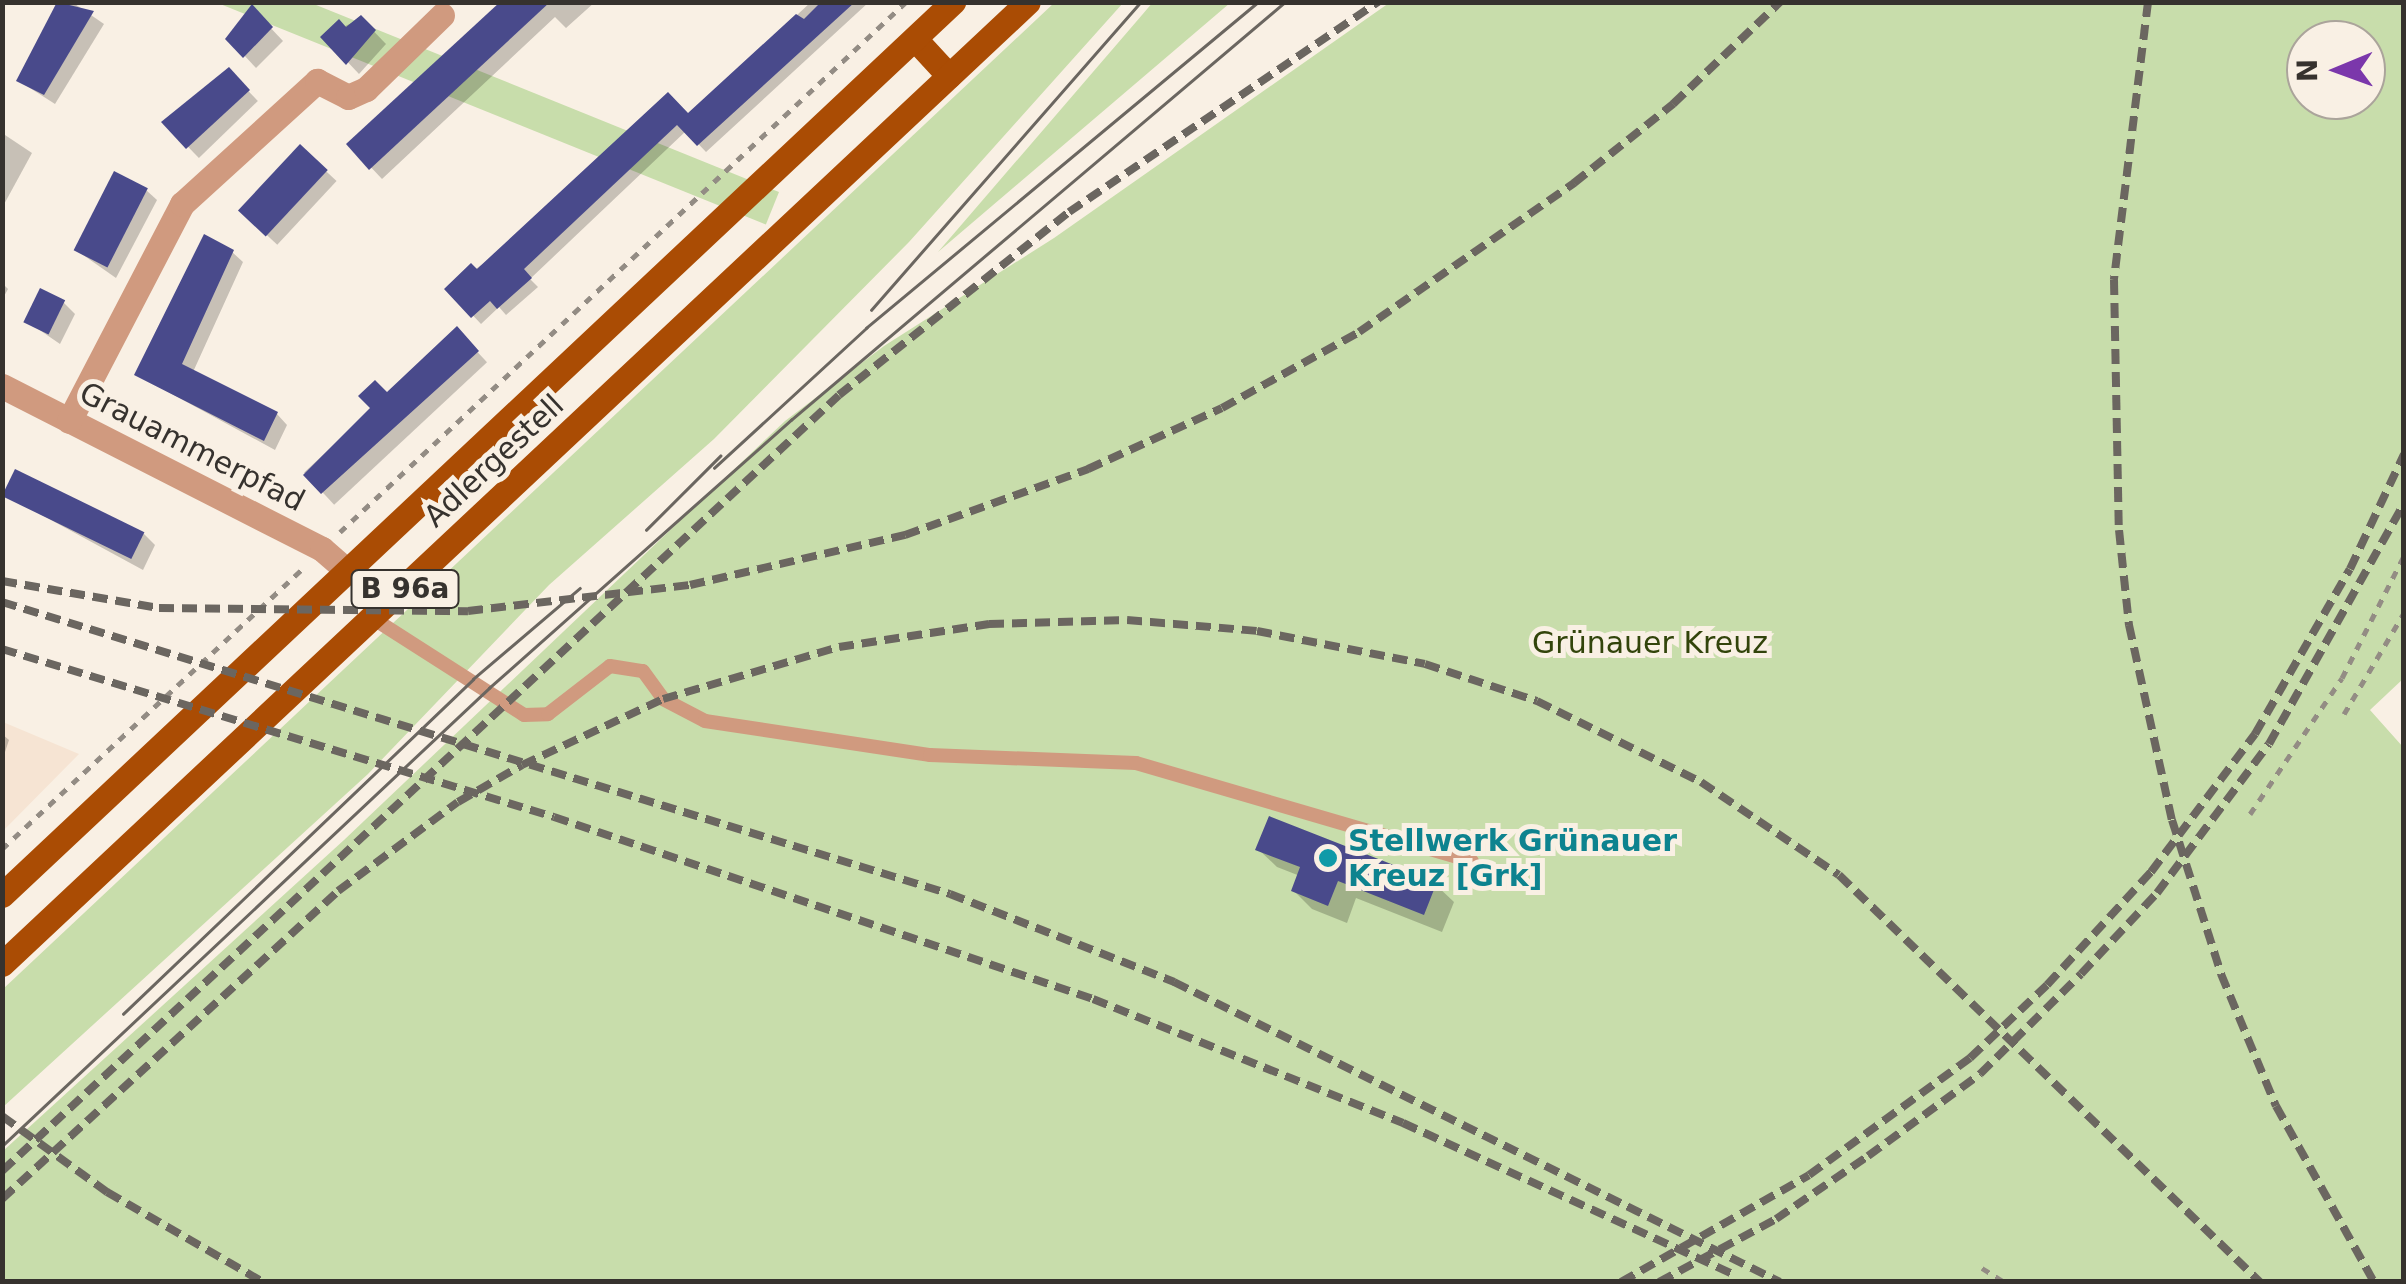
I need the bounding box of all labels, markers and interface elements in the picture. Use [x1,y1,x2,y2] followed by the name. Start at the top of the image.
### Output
[2286,20,2386,120] north arrow
[2291,58,2324,83] text: N
[74,375,310,519] street label: Grauammerpfad
[417,387,571,535] street label: Adlergestell
[350,566,460,612] road number: B 96a
[1532,625,1768,661] park label: Grünauer Kreuz
[1348,823,1677,894] place label: Stellwerk Grünauer Kreuz [Grk]
[1317,847,1339,869] marker: Stellwerk Grünauer Kreuz [Grk]

